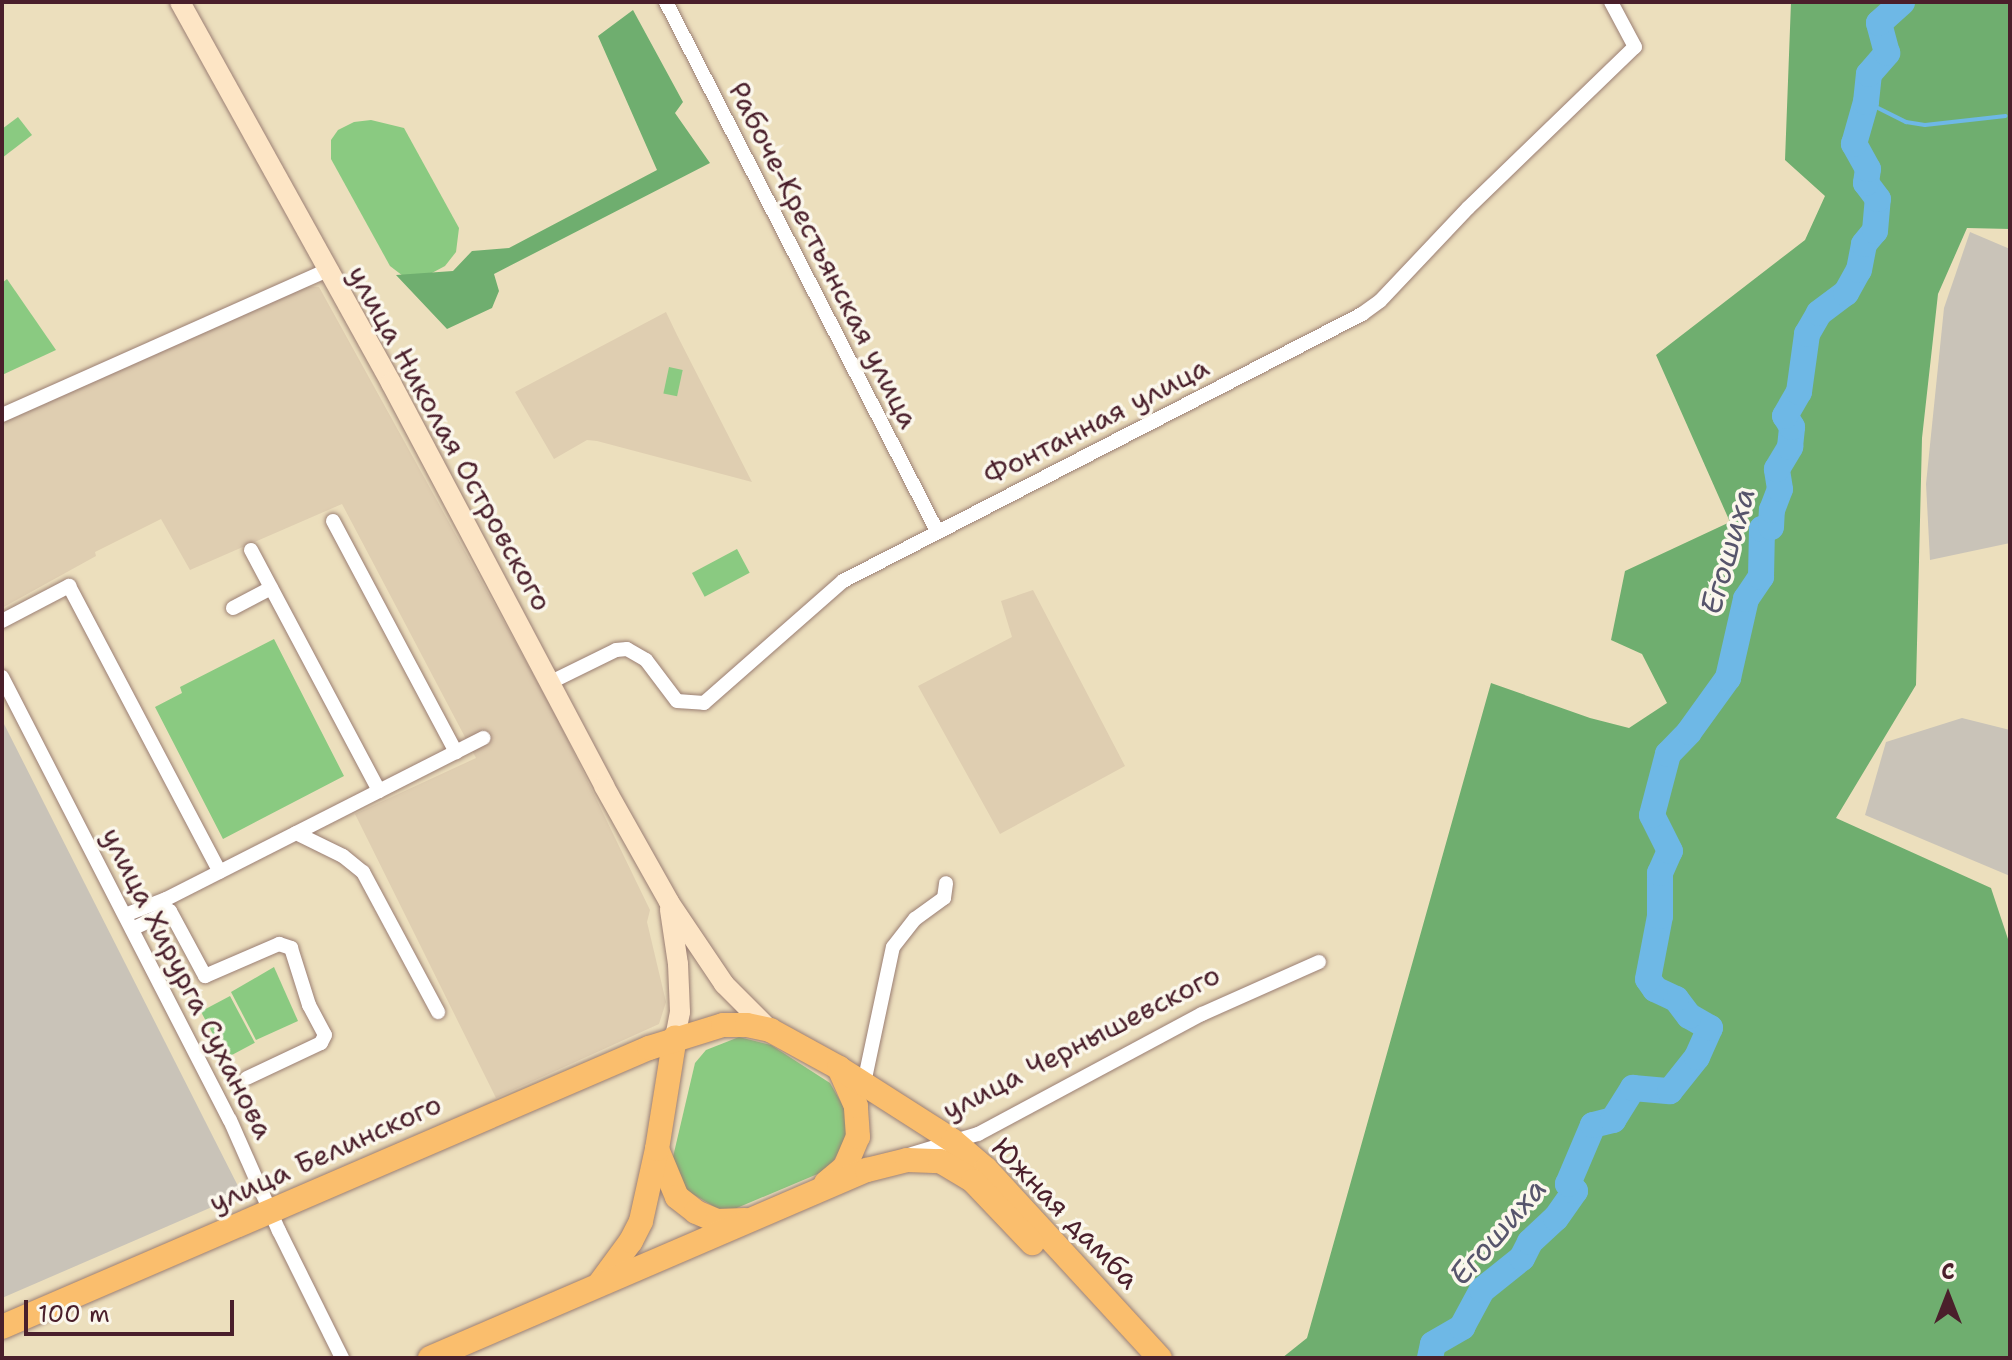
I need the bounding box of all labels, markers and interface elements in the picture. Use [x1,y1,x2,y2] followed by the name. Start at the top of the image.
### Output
[722,76,926,434] street label: Рабоче-Крестьянская улица
[341,259,559,617] street label: улица Николая Островского
[978,350,1214,492] street label: Фонтанная улица
[1693,484,1763,618] water label: Егошиха
[95,822,281,1144] street label: улица Хирурга Суханова
[937,957,1225,1127] street label: улица Чернышевского
[204,1087,446,1219] street label: улица Белинского
[985,1130,1147,1296] street label: Южная дамба
[1442,1171,1554,1293] water label: Егошиха
[1908,1256,1988,1336] north arrow
[1941,1257,1955,1286] text: С
[28,1284,238,1334] scale bar
[38,1298,110,1330] text: 100 m

